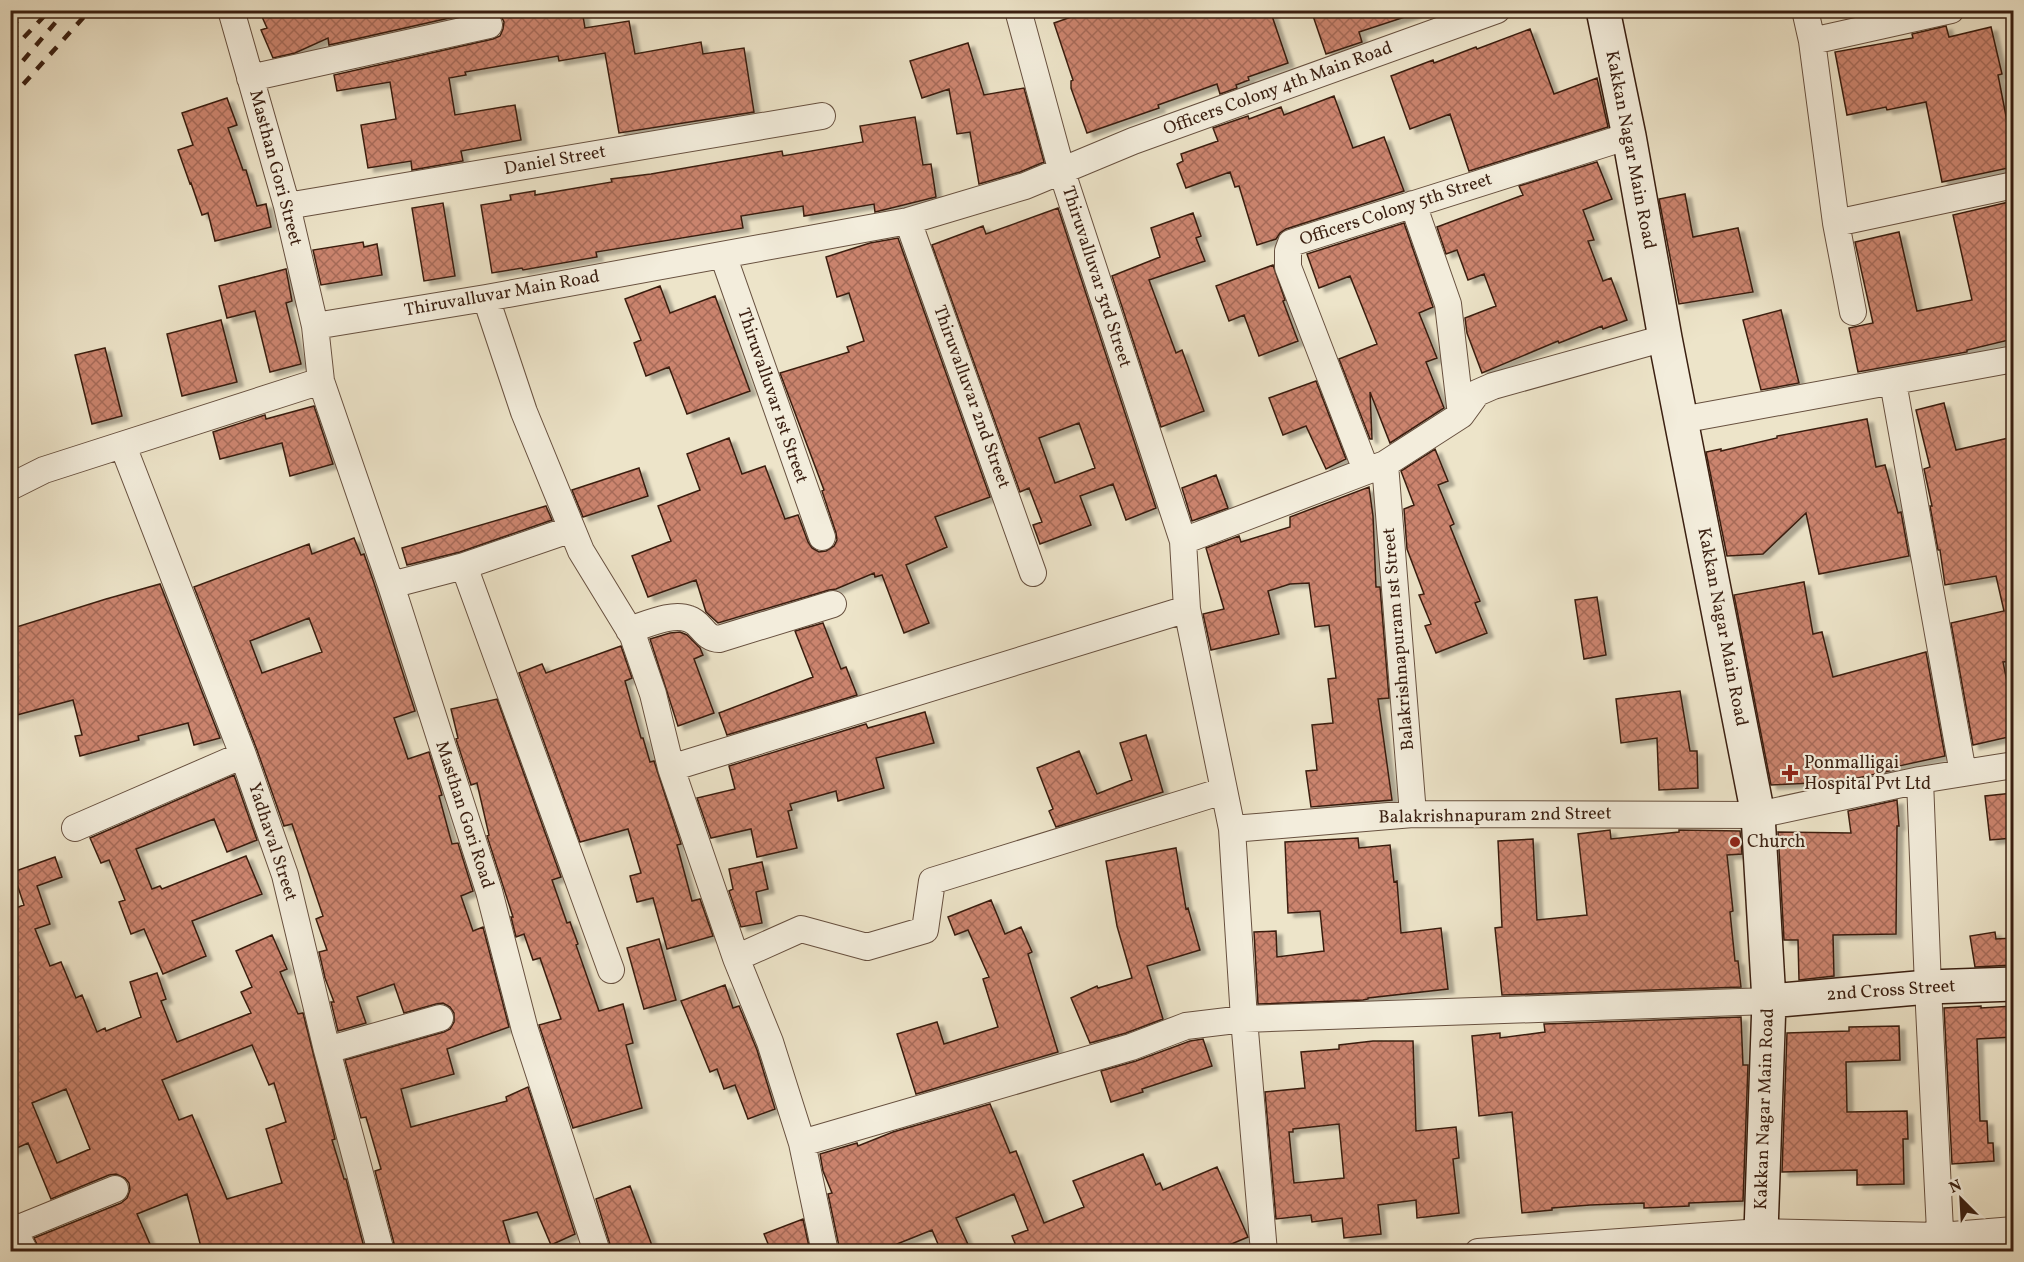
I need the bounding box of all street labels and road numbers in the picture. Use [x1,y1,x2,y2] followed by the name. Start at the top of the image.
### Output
[1160,36,1396,142] street label: Officers Colony 4th Main Road
[1598,49,1662,251] street label: Kakkan Nagar Main Road
[242,87,308,249] street label: Masthan Gori Street
[502,140,608,182] street label: Daniel Street
[1297,167,1495,253] street label: Officers Colony 5th Street
[1055,183,1137,371] street label: Thiruvalluvar 3rd Street
[402,264,602,324] street label: Thiruvalluvar Main Road
[926,302,1016,492] street label: Thiruvalluvar 2nd Street
[730,305,814,487] street label: Thiruvalluvar 1st Street
[1377,526,1421,752] street label: Balakrishnapuram 1st Street
[1690,526,1754,728] street label: Kakkan Nagar Main Road
[428,738,500,892] street label: Masthan Gori Road
[241,780,303,904] street label: Yadhaval Street
[1378,801,1612,831] street label: Balakrishnapuram 2nd Street
[1826,974,1956,1008] street label: 2nd Cross Street
[1749,1008,1781,1210] street label: Kakkan Nagar Main Road

